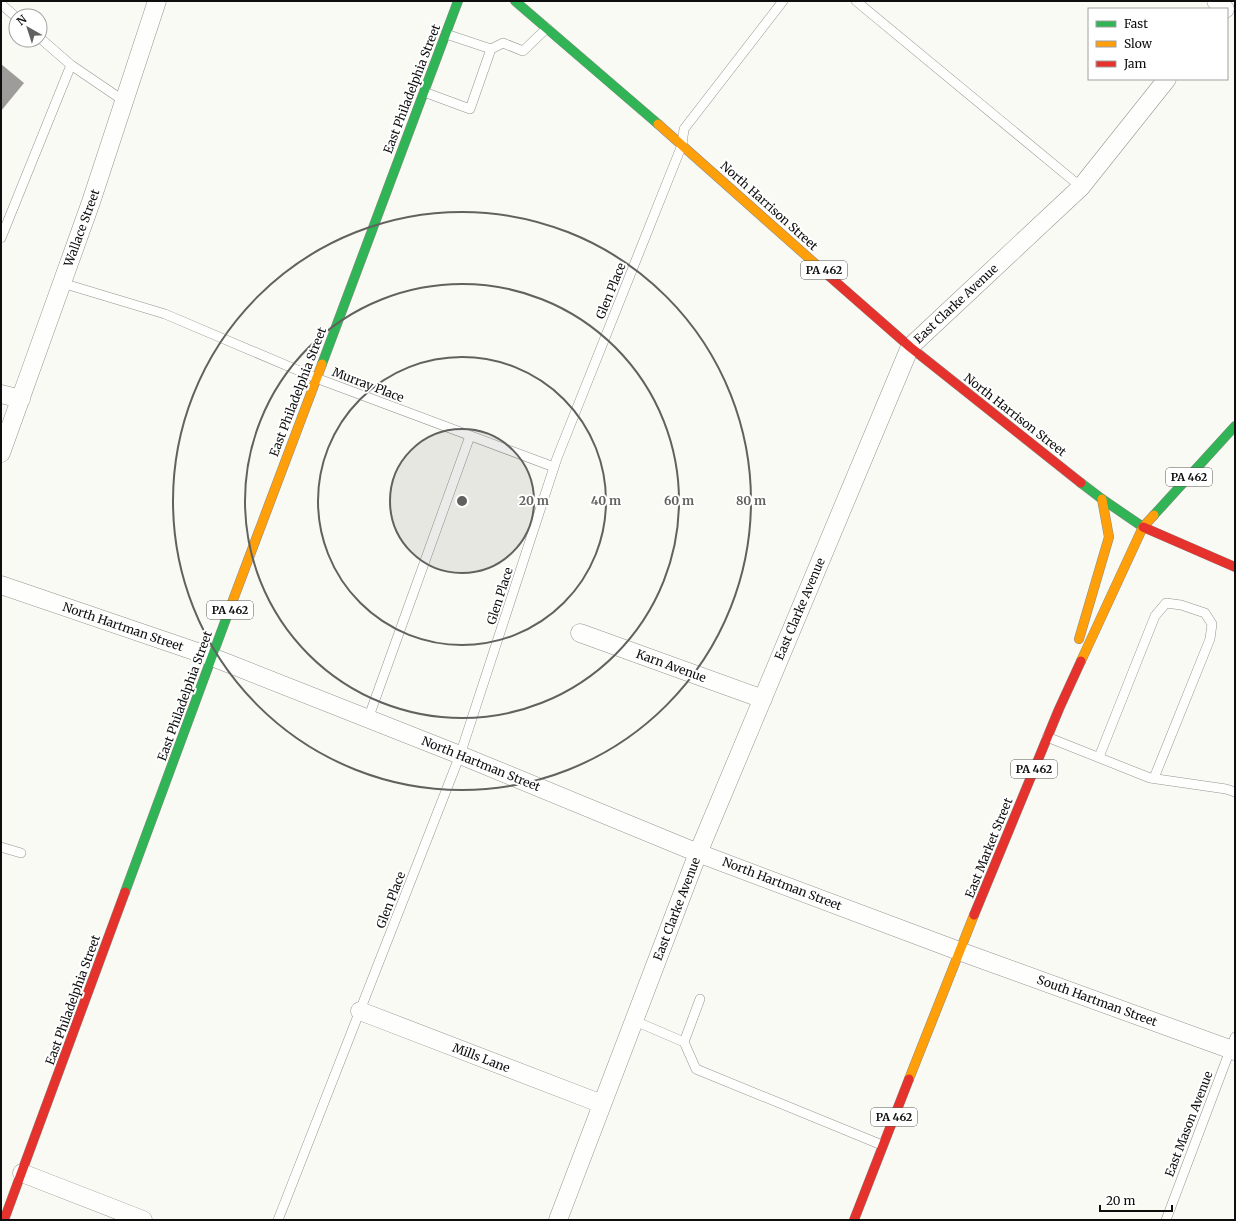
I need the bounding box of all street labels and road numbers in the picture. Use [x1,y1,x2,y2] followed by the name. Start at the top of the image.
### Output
[380,22,443,156] street label: East Philadelphia Street
[718,158,821,253] street label: North Harrison Street
[60,187,103,270] street label: Wallace Street
[592,260,629,321] street label: Glen Place
[801,261,847,279] road number: PA 462
[910,261,1001,346] street label: East Clarke Avenue
[266,325,329,459] street label: East Philadelphia Street
[330,364,406,405] street label: Murray Place
[961,370,1070,459] street label: North Harrison Street
[1166,468,1212,486] road number: PA 462
[771,555,828,662] street label: East Clarke Avenue
[483,565,516,626] street label: Glen Place
[61,599,186,654] street label: North Hartman Street
[207,601,253,619] road number: PA 462
[154,629,215,763] street label: East Philadelphia Street
[634,646,708,685] street label: Karn Avenue
[420,733,543,794] street label: North Hartman Street
[1011,760,1057,778] road number: PA 462
[962,795,1016,900] street label: East Market Street
[720,854,844,913] street label: North Hartman Street
[650,855,703,963] street label: East Clarke Avenue
[373,869,408,930] street label: Glen Place
[42,933,103,1067] street label: East Philadelphia Street
[1035,972,1160,1029] street label: South Hartman Street
[450,1040,512,1075] street label: Mills Lane
[1161,1069,1216,1179] street label: East Mason Avenue
[871,1108,917,1126] road number: PA 462

